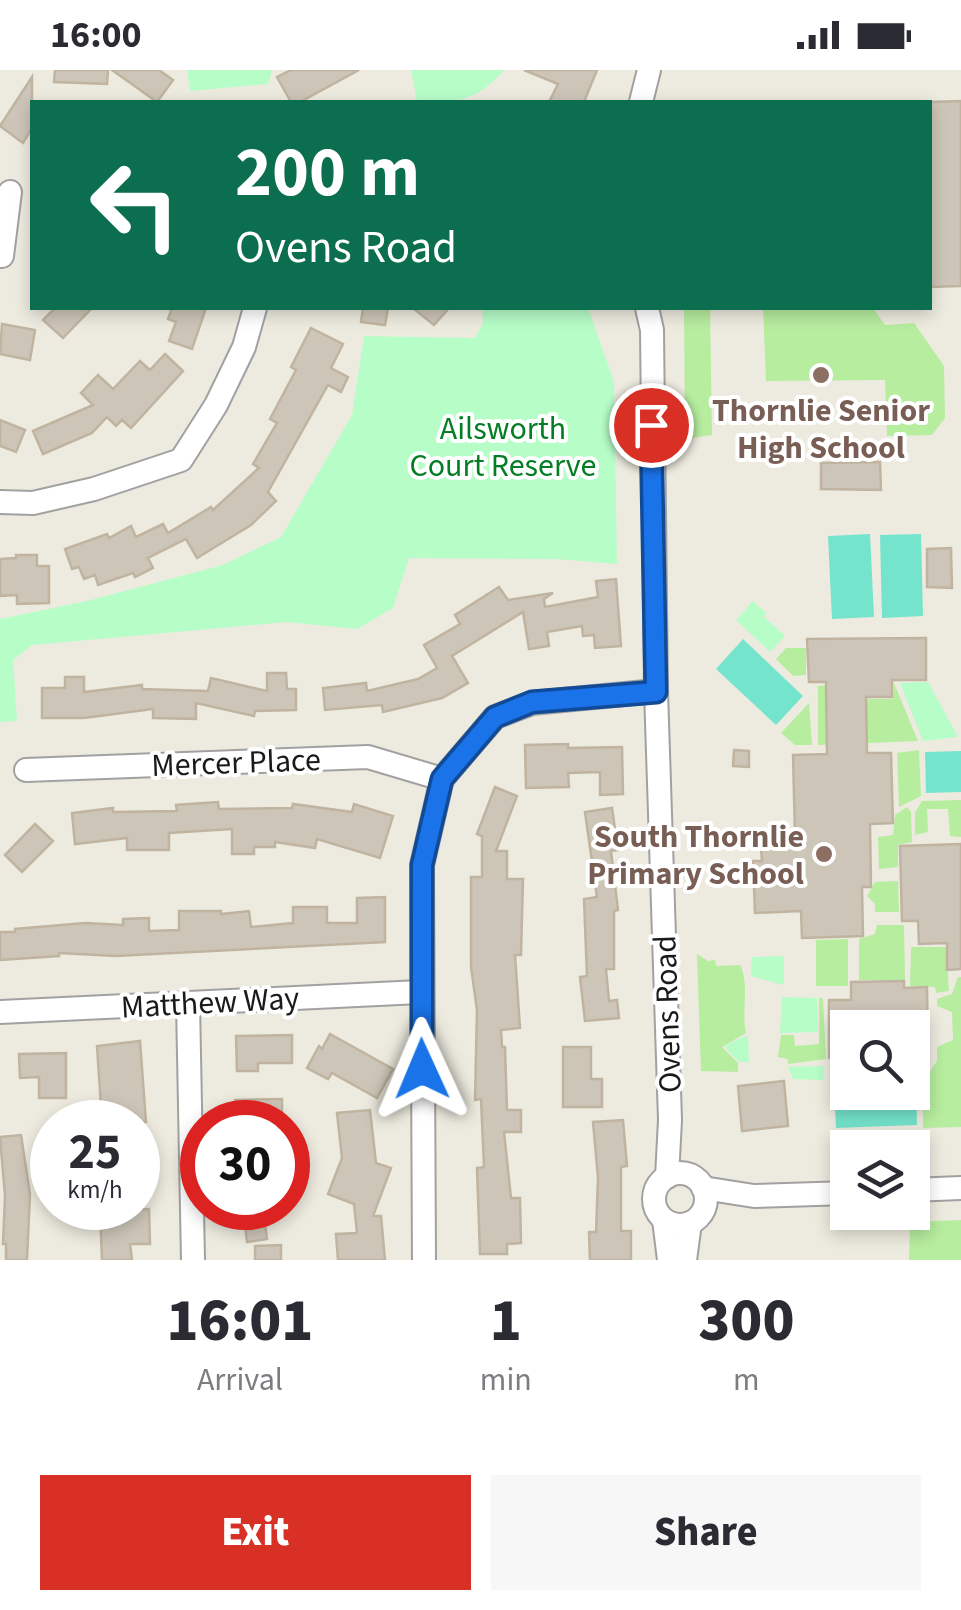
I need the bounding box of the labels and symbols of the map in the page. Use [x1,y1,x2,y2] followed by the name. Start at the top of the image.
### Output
[810,364,832,386] marker: Thornlie Senior High School
[609,383,694,468] pin
[712,388,930,471] place label: Thornlie Senior High School
[410,406,597,489] park label: Ailsworth Court Reserve
[151,737,321,789] street label: Mercer Place
[587,814,804,897] place label: South Thornlie Primary School
[813,843,835,865] marker: South Thornlie Primary School
[642,934,694,1094] street label: Ovens Road
[120,975,300,1031] street label: Matthew Way
[370,1017,474,1121] position arrow
[180,1100,310,1230] speed limit sign: 30

